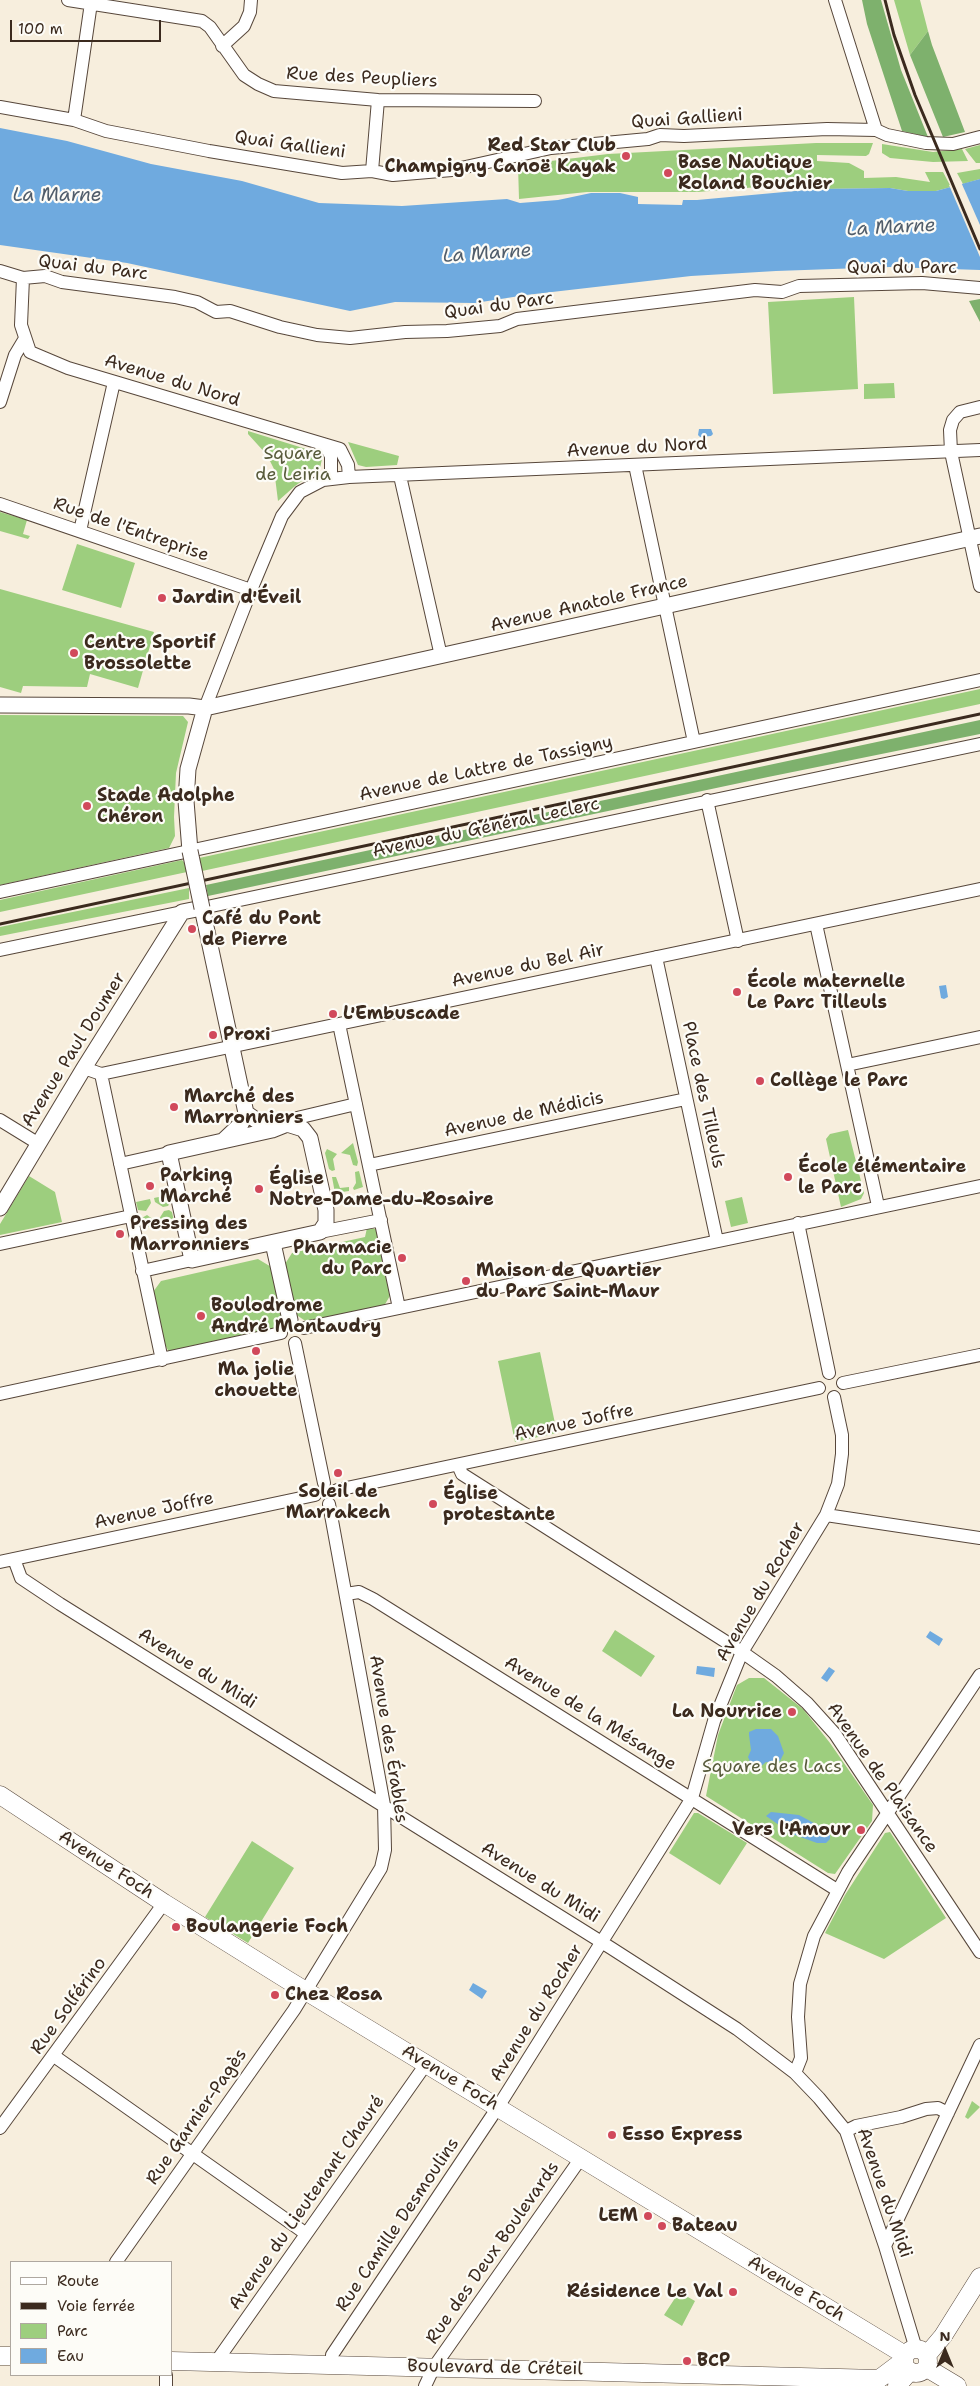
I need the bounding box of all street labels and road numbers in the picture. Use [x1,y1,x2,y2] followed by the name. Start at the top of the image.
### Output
[286,63,438,93] street label: Rue des Peupliers
[630,104,744,134] street label: Quai Gallieni
[233,127,347,163] street label: Quai Gallieni
[37,251,149,285] street label: Quai du Parc
[847,257,957,279] street label: Quai du Parc
[443,288,555,324] street label: Quai du Parc
[102,350,242,412] street label: Avenue du Nord
[566,434,708,462] street label: Avenue du Nord
[50,493,212,567] street label: Rue de l'Entreprise
[488,571,690,637] street label: Avenue Anatole France
[357,732,615,806] street label: Avenue de Lattre de Tassigny
[370,793,602,863] street label: Avenue du Général Leclerc
[450,939,606,993] street label: Avenue du Bel Air
[17,968,131,1132] street label: Avenue Paul Doumer
[677,1020,729,1170] street label: Place des Tilleuls
[442,1088,606,1142] street label: Avenue de Médicis
[512,1400,636,1446] street label: Avenue Joffre
[92,1488,216,1534] street label: Avenue Joffre
[712,1518,810,1666] street label: Avenue du Rocher
[134,1624,260,1714] street label: Avenue du Midi
[500,1652,680,1776] street label: Avenue de la Mésange
[364,1654,412,1824] street label: Avenue des Érables
[822,1699,942,1857] street label: Avenue de Plaisance
[54,1826,158,1904] street label: Avenue Foch
[477,1838,603,1928] street label: Avenue du Midi
[486,1940,588,2086] street label: Avenue du Rocher
[27,1953,111,2059] street label: Rue Solférino
[397,2040,503,2116] street label: Avenue Foch
[142,2045,252,2189] street label: Rue Garnier-Pagès
[224,2092,390,2314] street label: Avenue du Lieutenant Chauré
[852,2125,916,2261] street label: Avenue du Midi
[332,2134,464,2316] street label: Rue Camille Desmoulins
[422,2158,564,2348] street label: Rue des Deux Boulevards
[743,2251,849,2327] street label: Avenue Foch
[407,2356,583,2380] street label: Boulevard de Créteil

